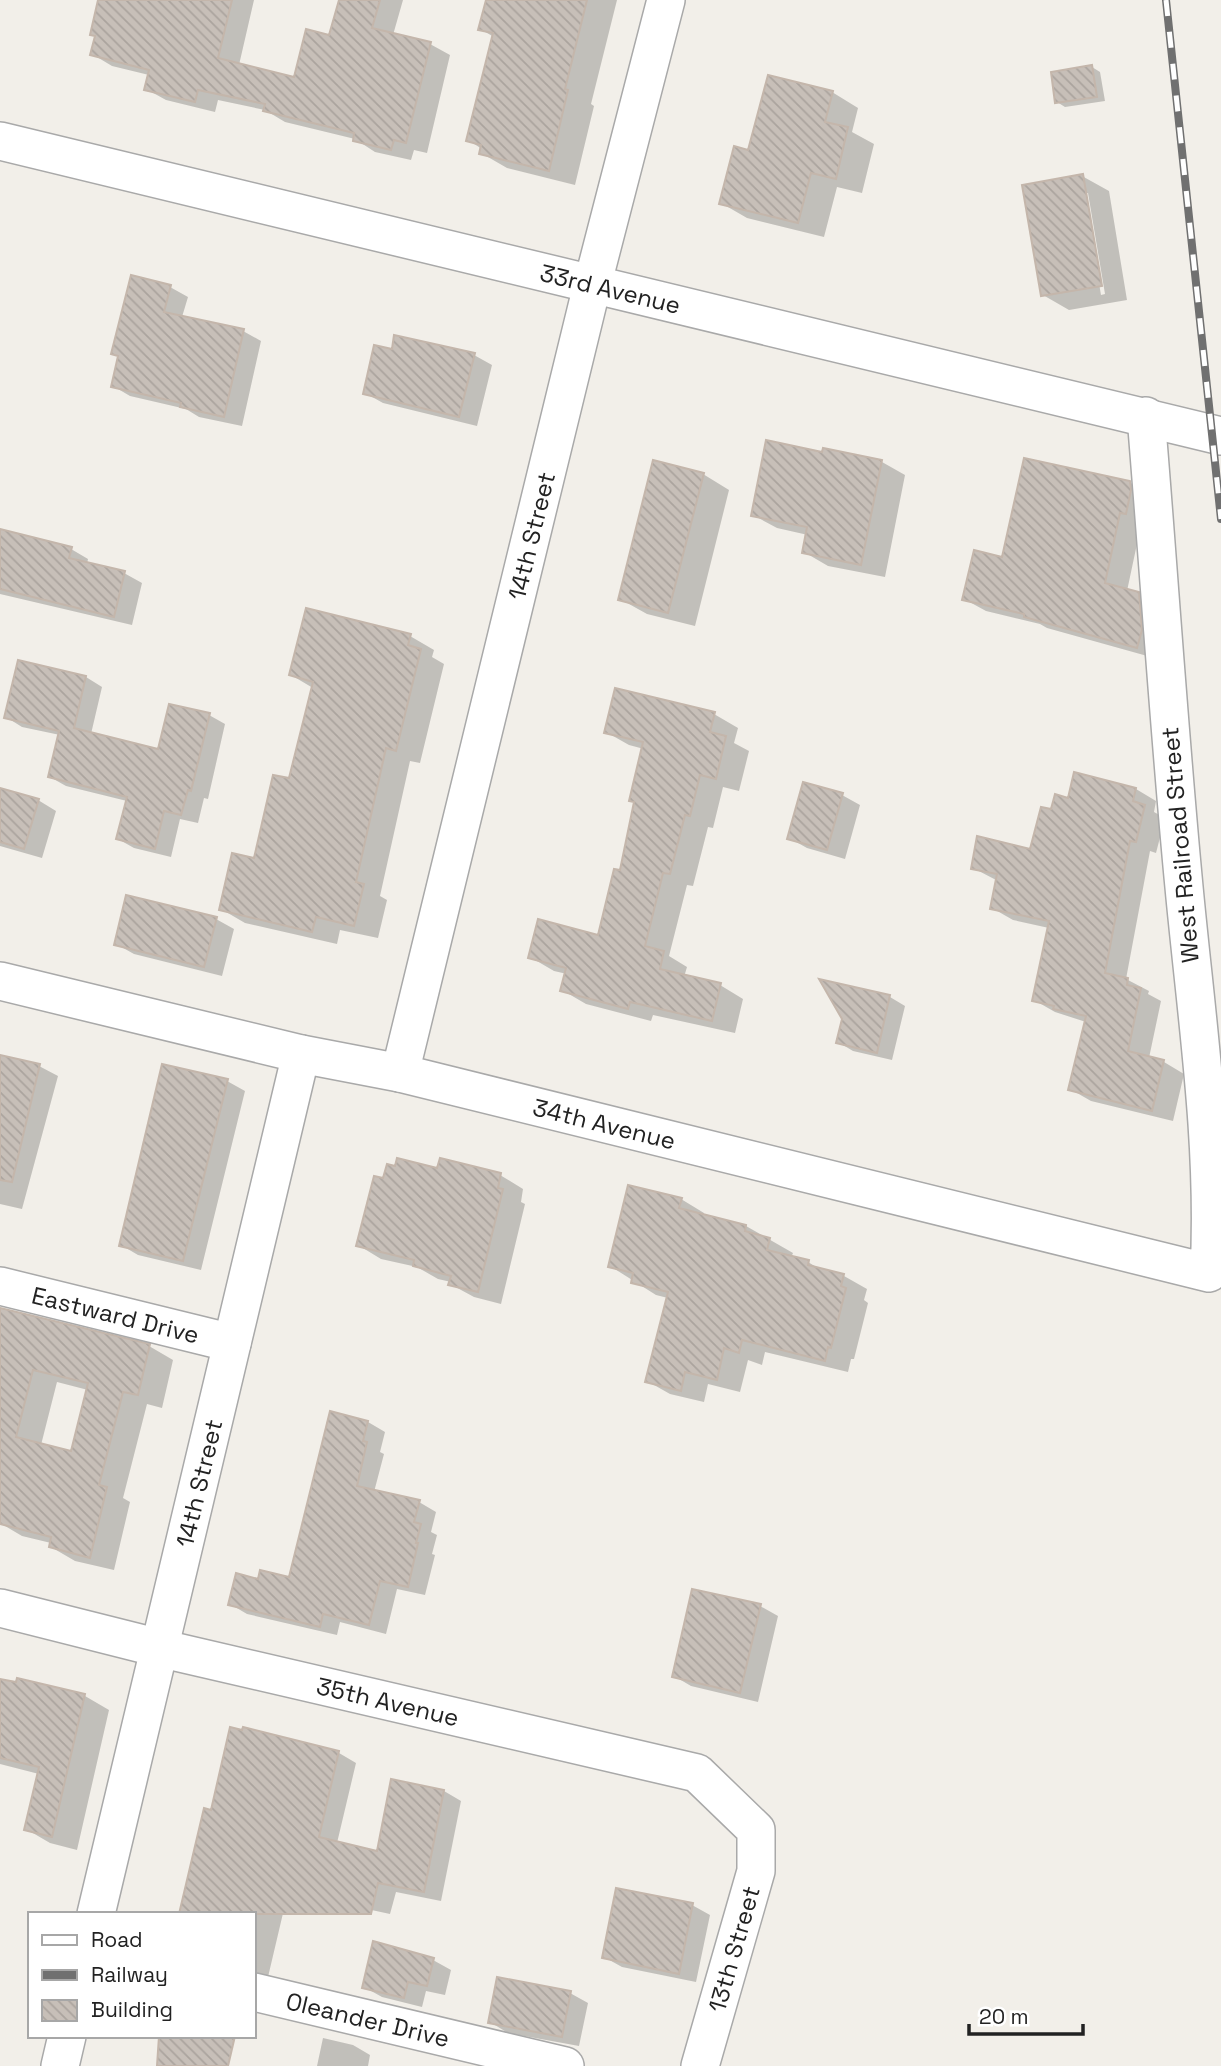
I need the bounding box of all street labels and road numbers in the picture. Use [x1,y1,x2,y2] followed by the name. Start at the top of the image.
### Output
[537,257,684,320] street label: 33rd Avenue
[501,469,562,603] street label: 14th Street
[1154,726,1206,964] street label: West Railroad Street
[530,1091,679,1156] street label: 34th Avenue
[29,1279,202,1350] street label: Eastward Drive
[169,1416,229,1550] street label: 14th Street
[314,1670,462,1733] street label: 35th Avenue
[701,1882,767,2016] street label: 13th Street
[283,1985,453,2054] street label: Oleander Drive

